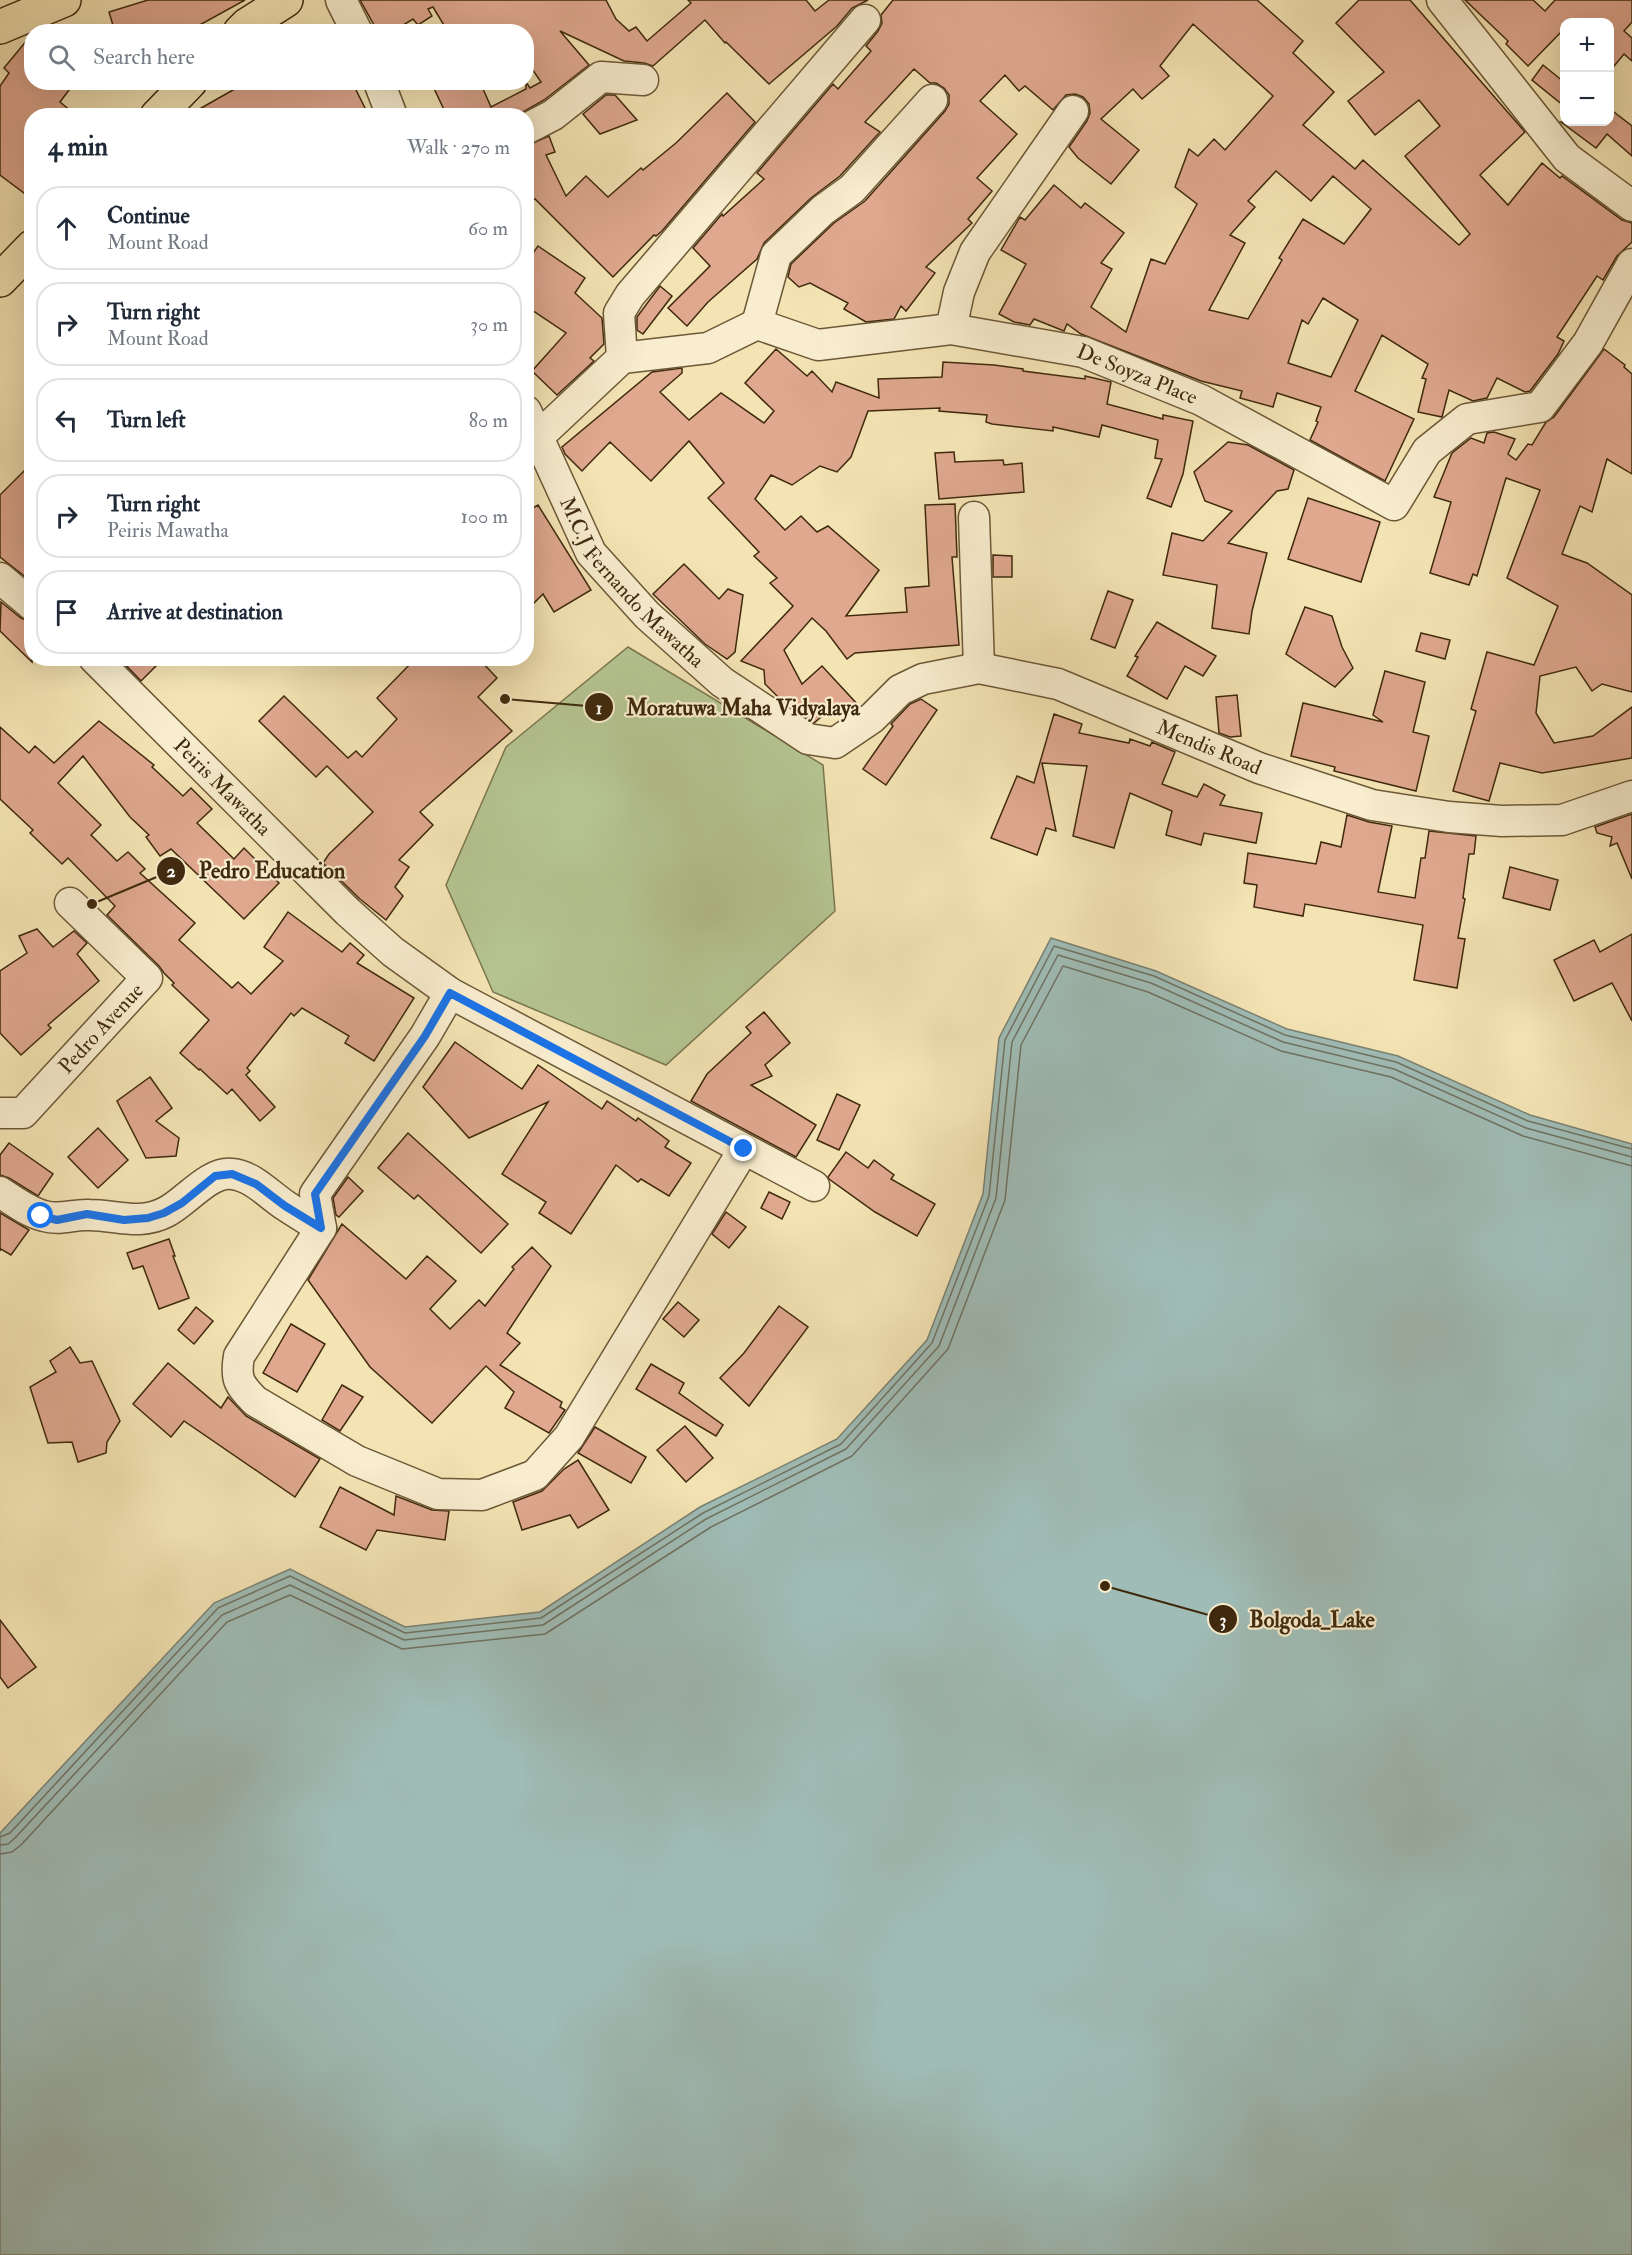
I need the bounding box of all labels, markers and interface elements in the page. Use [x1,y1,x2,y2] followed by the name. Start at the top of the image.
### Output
[1560,18,1614,126] map controls
[1560,18,1614,72] button: +
[24,24,534,90] search box
[45,41,78,74] icon: search
[93,43,195,71] text: Search here
[1560,72,1614,126] button: −
[48,131,108,163] text: 4 min
[407,135,510,160] text: Walk · 270 m
[107,202,190,230] text: Continue
[50,212,83,245] icon: ahead
[468,216,508,241] text: 60 m
[107,230,209,255] text: Mount Road
[107,298,200,326] text: Turn right
[50,308,83,341] icon: right
[470,312,508,337] text: 30 m
[107,326,209,351] text: Mount Road
[1073,338,1202,411] street label: De Soyza Place
[50,404,83,437] icon: left
[107,406,186,434] text: Turn left
[469,408,508,433] text: 80 m
[107,490,200,518] text: Turn right
[553,493,710,674] street label: M.C.J Fernando Mawatha
[50,500,83,533] icon: right
[461,504,508,529] text: 100 m
[107,518,229,543] text: Peiris Mawatha
[50,596,83,629] icon: arrive
[107,598,283,626] text: Arrive at destination
[584,687,871,727] callout: Moratuwa Maha Vidyalaya
[625,694,861,723] text: Moratuwa Maha Vidyalaya
[596,697,602,720] text: 1
[1153,714,1266,782] street label: Mendis Road
[168,732,277,842] street label: Peiris Mawatha
[156,851,357,891] callout: Pedro Education
[199,857,346,885] text: Pedro Education
[166,860,176,883] text: 2
[53,977,150,1080] street label: Pedro Avenue
[730,1135,756,1161] route end
[27,1202,53,1228] route start
[1208,1599,1387,1639] callout: Bolgoda_Lake
[1249,1606,1376,1635] text: Bolgoda_Lake
[1220,1609,1227,1632] text: 3

